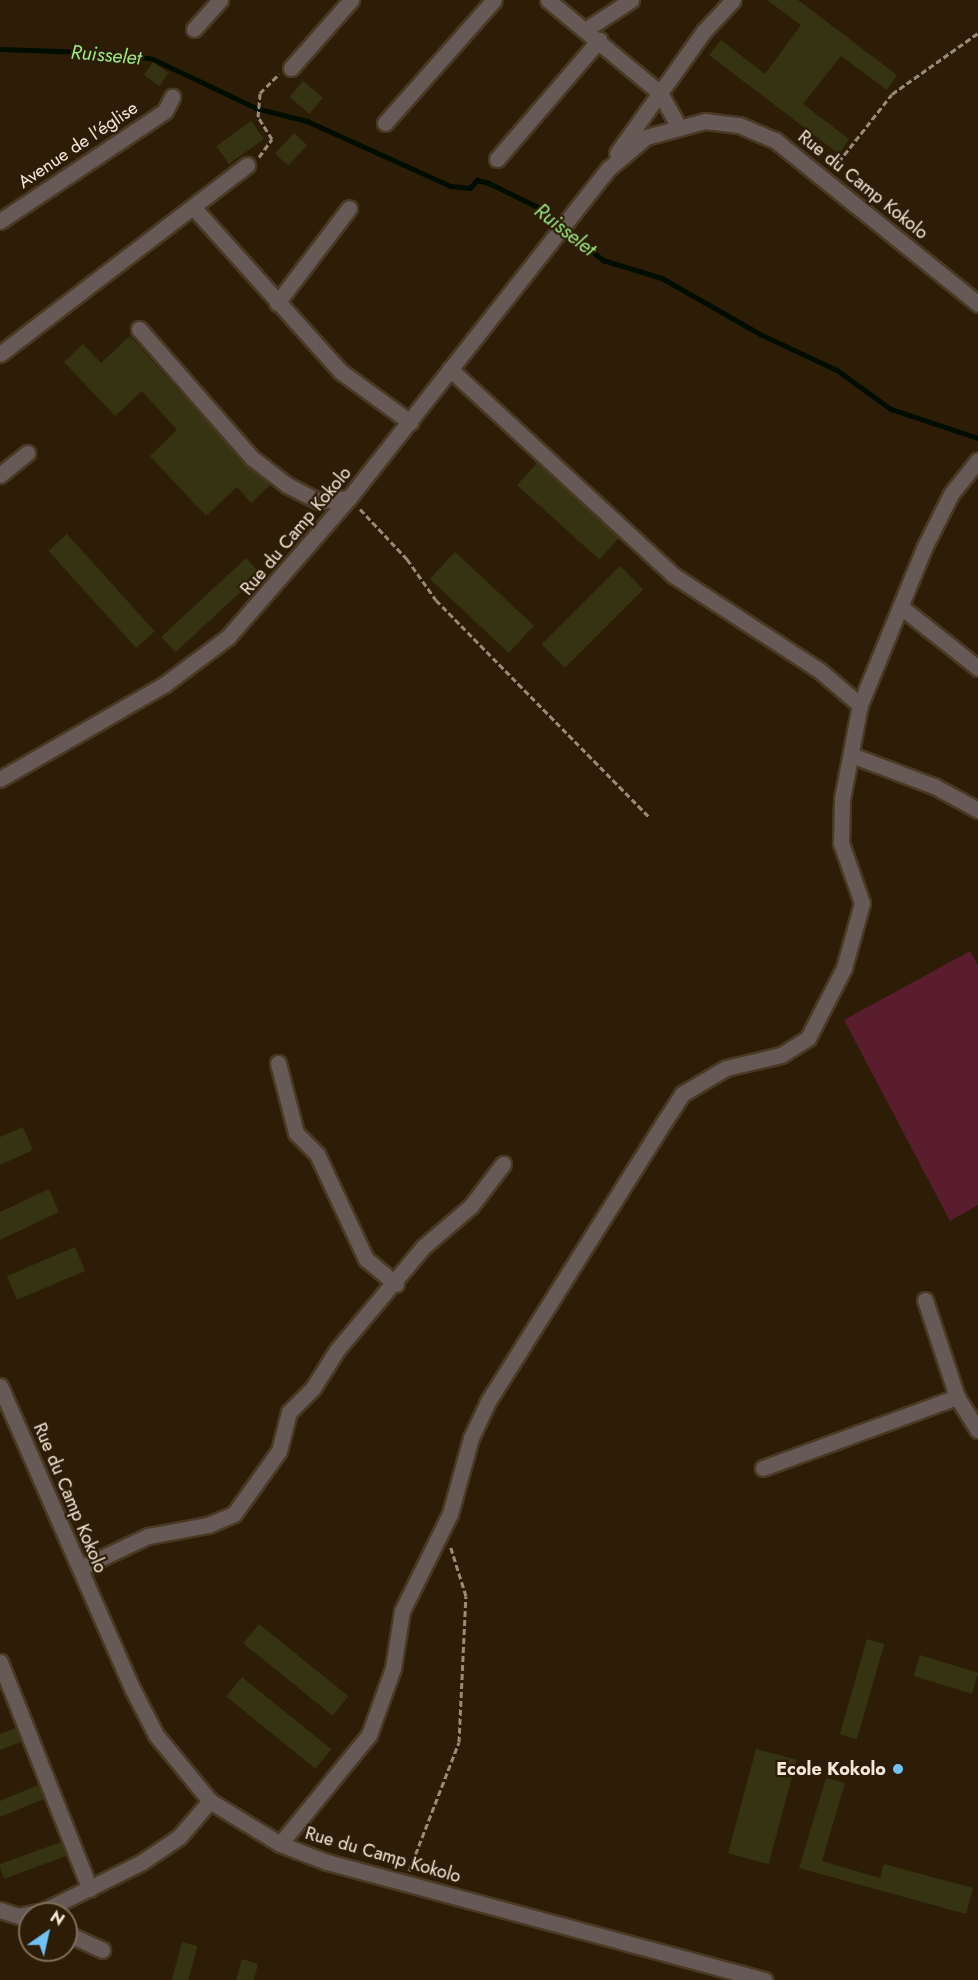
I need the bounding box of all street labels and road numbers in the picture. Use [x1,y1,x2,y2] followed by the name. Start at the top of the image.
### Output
[14,97,142,193] street label: Avenue de l'église
[794,126,932,244] street label: Rue du Camp Kokolo
[236,462,356,600] street label: Rue du Camp Kokolo
[29,1420,111,1576] street label: Rue du Camp Kokolo
[303,1822,463,1888] street label: Rue du Camp Kokolo

